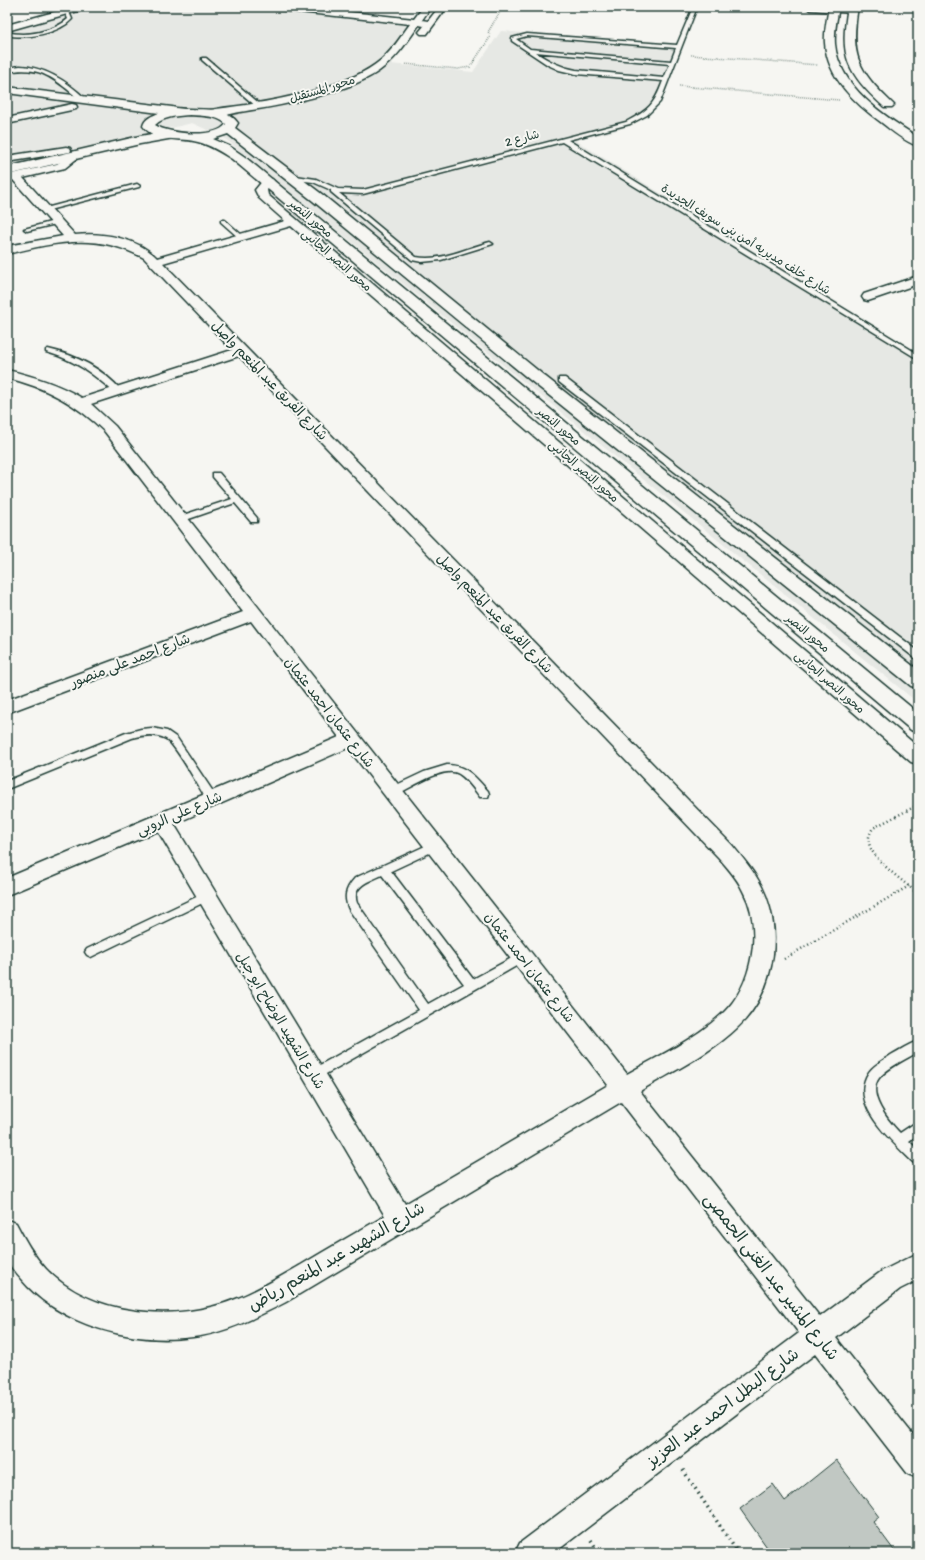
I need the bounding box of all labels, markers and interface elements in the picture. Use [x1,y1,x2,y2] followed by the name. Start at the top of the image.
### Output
[287,72,357,107] street label: محور المستقبل
[503,127,541,151] street label: شارع 2
[658,181,833,299] street label: شارع خلف مديريه أمن بنى سويف الجديدة
[286,195,336,240] street label: محور النصر
[298,226,375,295] street label: محور النصر الجانبى
[206,317,331,445] street label: شارع الفريق عبد المنعم واصل
[534,403,584,448] street label: محور النصر
[545,437,622,506] street label: محور النصر الجانبى
[431,550,556,678] street label: شارع الفريق عبد المنعم واصل
[783,610,833,655] street label: محور النصر
[67,630,193,692] street label: شارع احمد على منصور
[791,648,868,717] street label: محور النصر الجانبى
[280,654,378,772] street label: شارع عثمان احمد عثمان
[134,788,225,840] street label: شارع على الروبى
[480,909,578,1027] street label: شارع عثمان احمد عثمان
[232,948,328,1093] street label: شارع الشهيد الوضاح ابو جبل
[699,1188,844,1365] street label: شارع المشير عبد الغنى الجمصى
[244,1197,429,1317] street label: شارع الشهيد عبد المنعم رياض
[640,1343,804,1474] street label: شارع البطل احمد عبد العزيز

